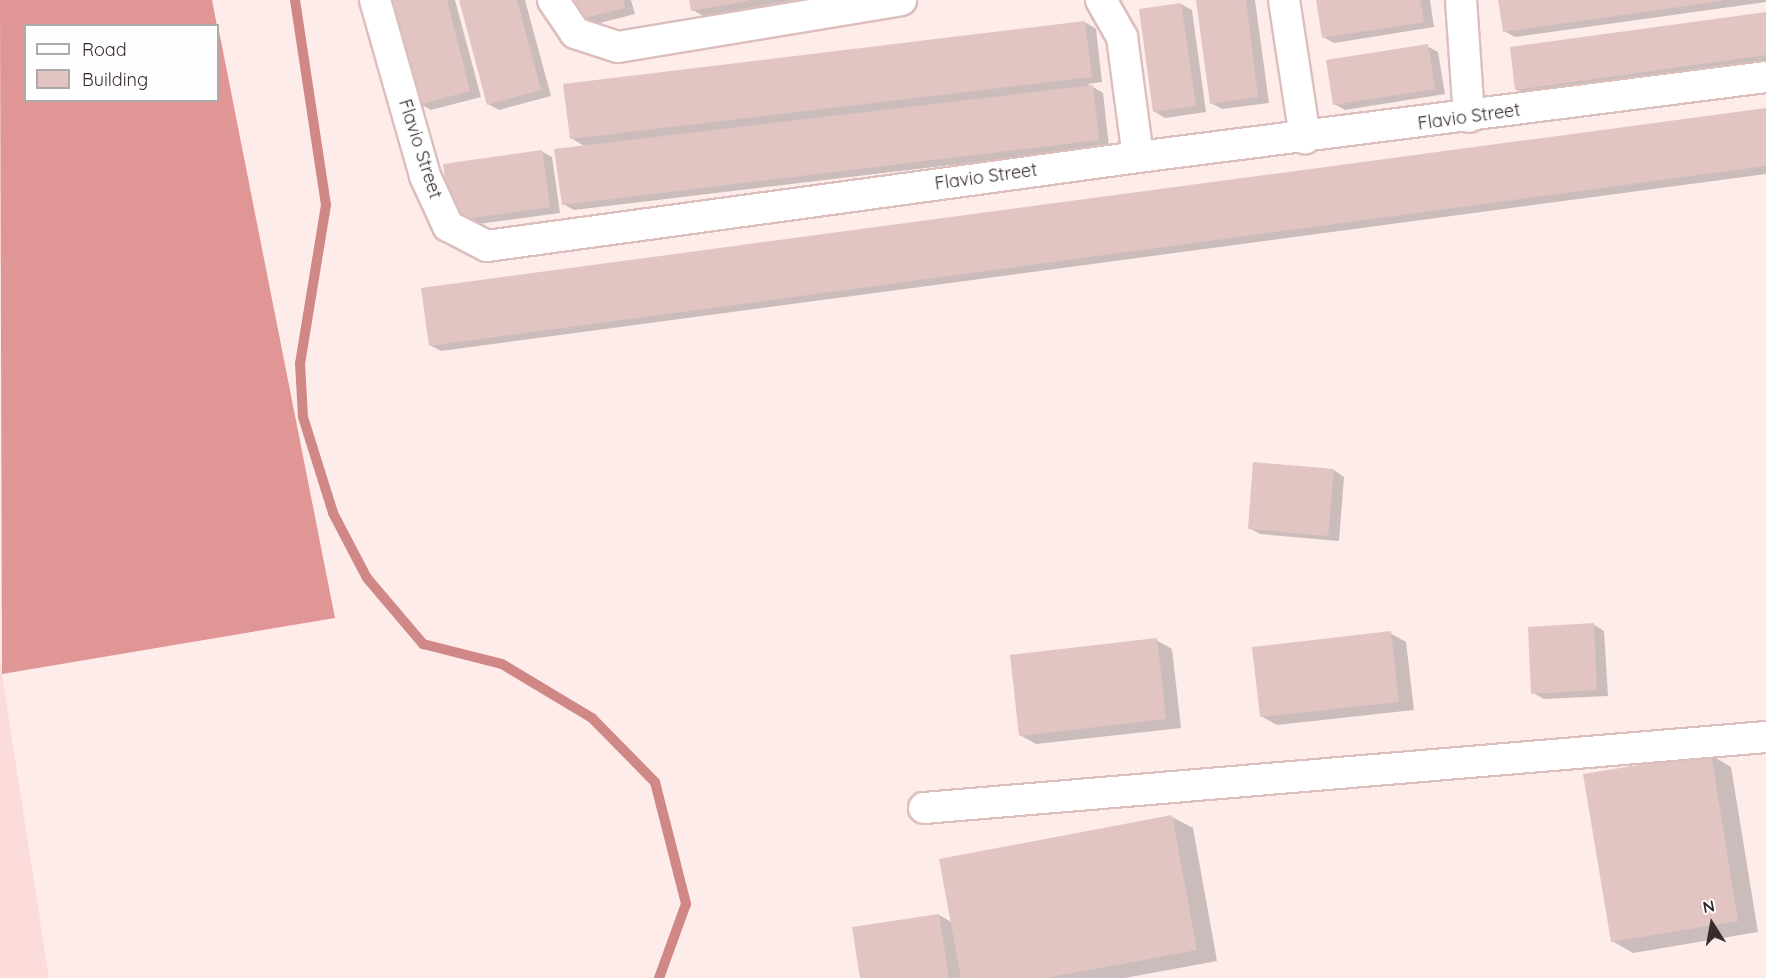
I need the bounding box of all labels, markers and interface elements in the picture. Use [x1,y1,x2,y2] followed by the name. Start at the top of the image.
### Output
[24,24,219,102] legend
[82,38,127,61] text: Road
[82,68,148,91] text: Building
[394,97,446,201] street label: Flavio Street
[1416,99,1522,135] street label: Flavio Street
[933,159,1039,195] street label: Flavio Street
[1682,894,1742,954] north arrow
[1701,895,1716,917] text: N

